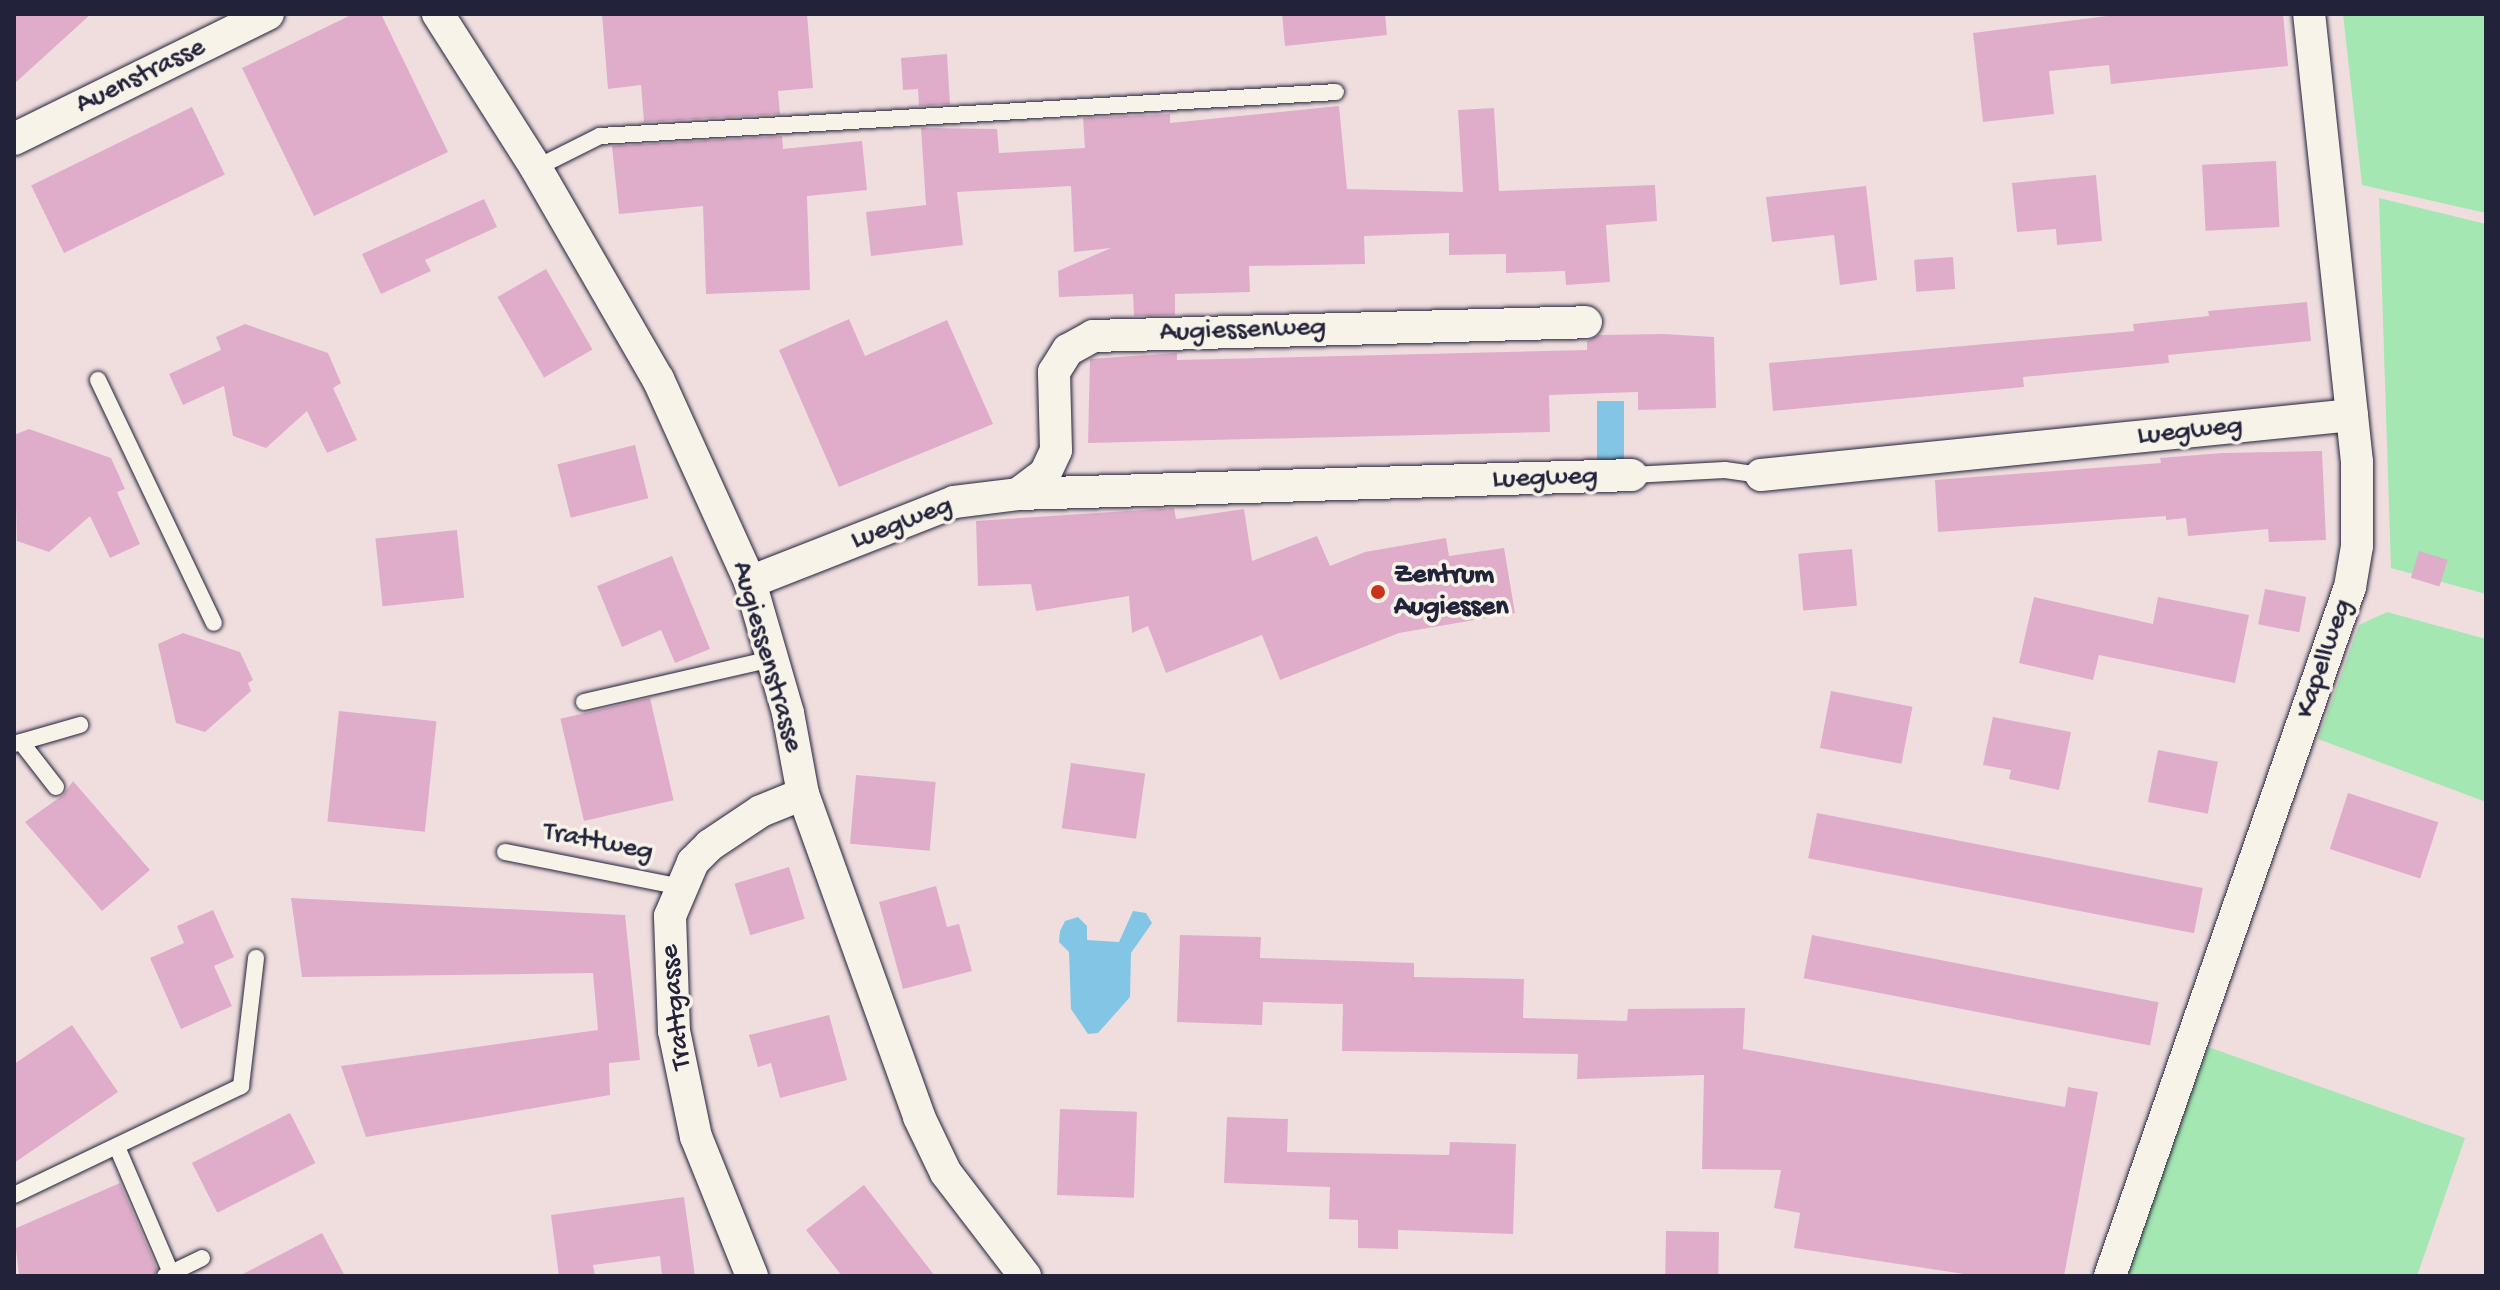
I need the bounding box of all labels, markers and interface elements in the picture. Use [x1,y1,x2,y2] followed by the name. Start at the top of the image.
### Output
[71,31,211,123] street label: Auenstrasse
[1159,311,1327,351] street label: Augiessenweg
[2136,410,2244,454] street label: Luegweg
[1492,460,1598,498] street label: Luegweg
[847,489,957,559] street label: Luegweg
[723,558,809,756] street label: Augiessenstrasse
[1394,559,1508,625] place label: Zentrum Augiessen
[1369,583,1387,601] marker: Zentrum Augiessen
[2289,595,2361,723] street label: Kapellweg
[540,816,656,870] street label: Trattweg
[654,943,700,1071] street label: Trattgasse

